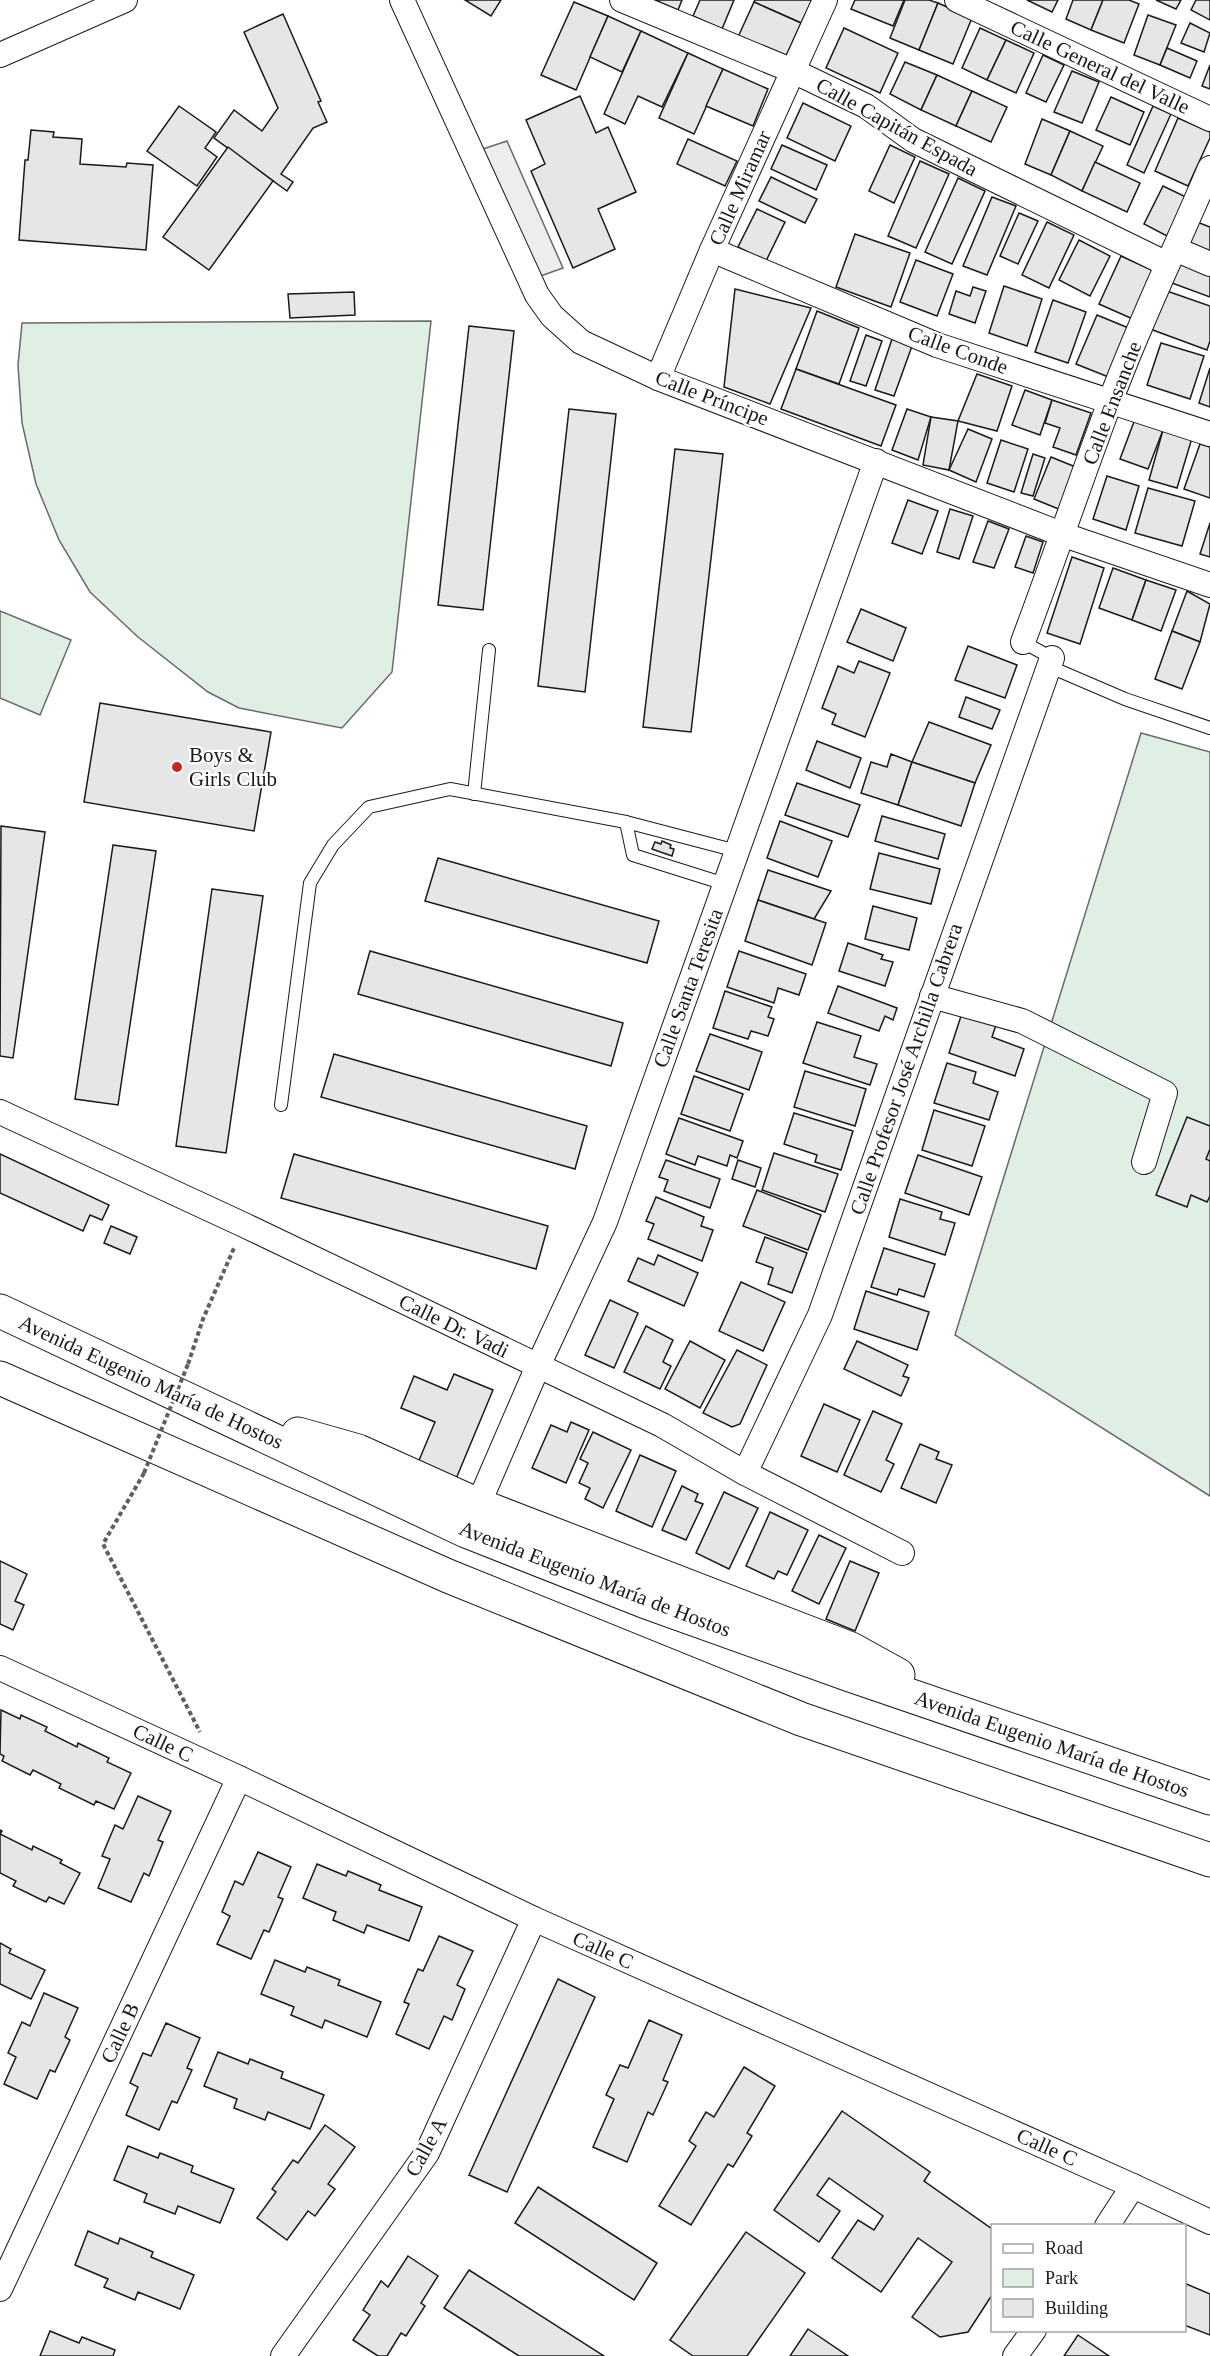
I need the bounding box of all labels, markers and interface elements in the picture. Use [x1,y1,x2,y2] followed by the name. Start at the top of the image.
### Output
[1007,15,1193,119] street label: Calle General del Valle
[812,73,982,182] street label: Calle Capitán Espada
[704,127,776,249] street label: Calle Miramar
[905,321,1011,379] street label: Calle Conde
[1077,338,1147,468] street label: Calle Ensanche
[652,365,772,431] street label: Calle Príncipe
[189,743,277,791] place label: Boys & Girls Club
[170,760,184,774] marker: Boys & Girls Club
[648,905,728,1071] street label: Calle Santa Teresita
[845,919,967,1218] street label: Calle Profesor José Archilla Cabrera
[395,1289,513,1363] street label: Calle Dr. Vadi
[15,1310,287,1454] street label: Avenida Eugenio María de Hostos
[456,1516,734,1642] street label: Avenida Eugenio María de Hostos
[912,1686,1192,1802] street label: Avenida Eugenio María de Hostos
[129,1719,197,1767] street label: Calle C
[569,1926,637,1974] street label: Calle C
[96,1999,144,2067] street label: Calle B
[400,2113,452,2181] street label: Calle A
[1013,2123,1081,2171] street label: Calle C
[991,2224,1186,2332] legend
[1045,2238,1083,2258] text: Road
[1045,2268,1078,2288] text: Park
[1045,2298,1108,2318] text: Building

